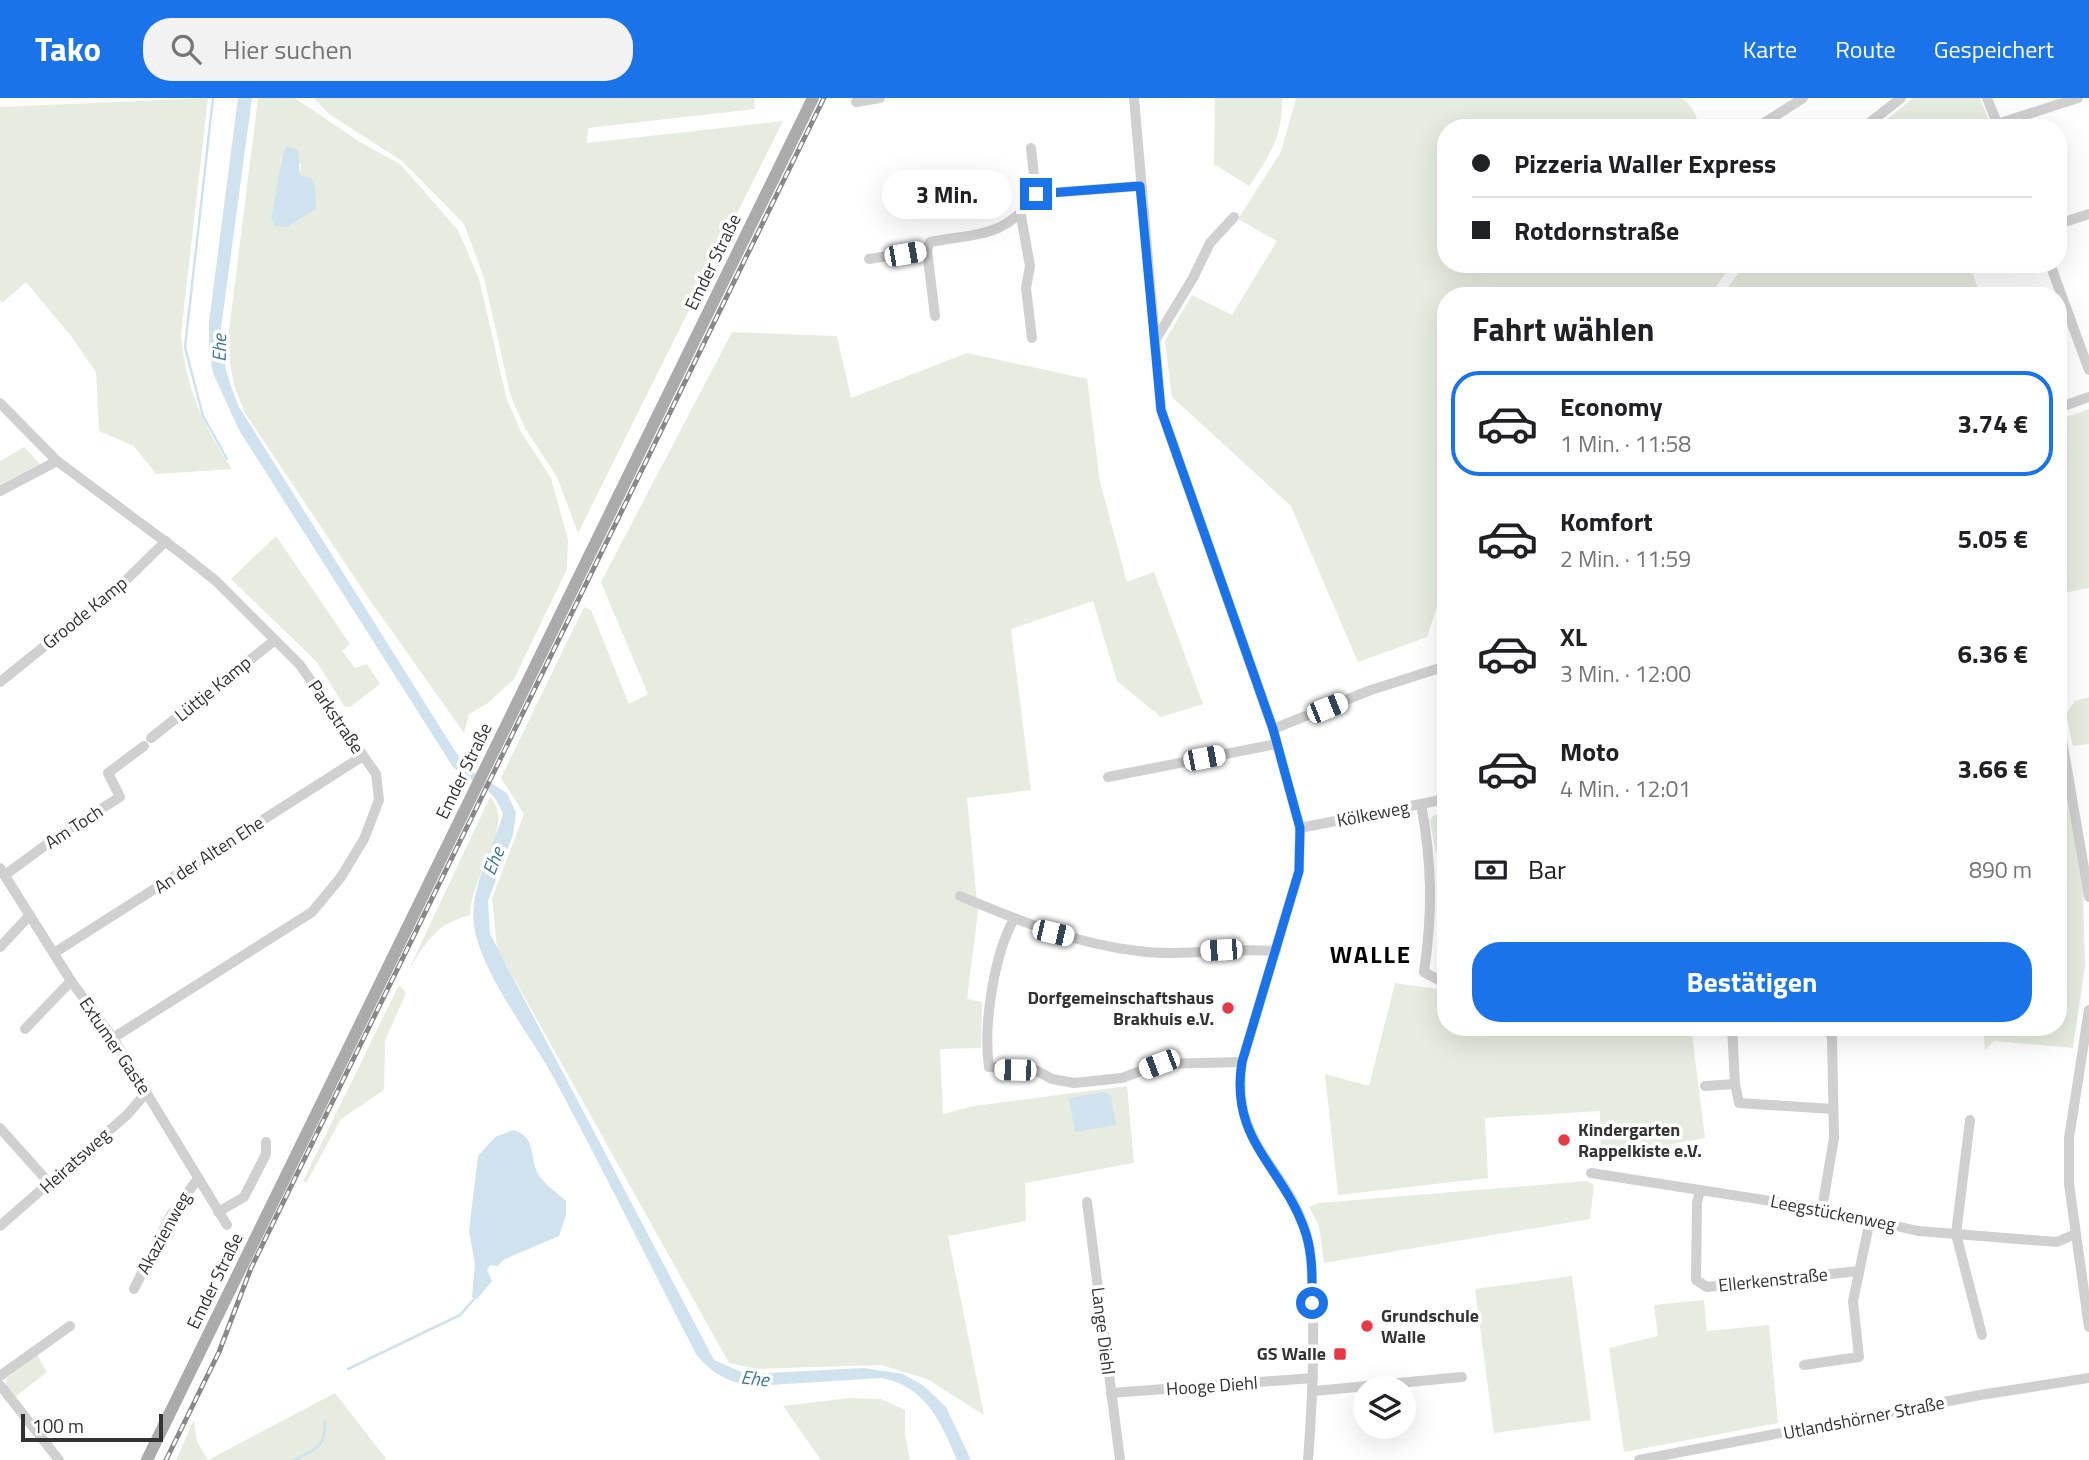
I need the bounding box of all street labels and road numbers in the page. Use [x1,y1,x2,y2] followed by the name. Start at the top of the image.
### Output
[678,209,748,315] street label: Emder Straße
[36,570,133,655] street label: Groode Kamp
[169,649,257,728] street label: Lüttje Kamp
[302,674,371,759] street label: Parkstraße
[429,718,499,824] street label: Emder Straße
[1334,793,1411,834] street label: Kölkeweg
[39,798,108,855] street label: Am Toch
[149,809,269,900] street label: An der Alten Ehe
[73,992,158,1100] street label: Extumer Gaste
[33,1122,116,1200] street label: Heiratsweg
[130,1186,197,1279] street label: Akazienweg
[1768,1187,1898,1238] street label: Leegstückenweg
[180,1228,250,1334] street label: Emder Straße
[1717,1260,1829,1299] street label: Ellerkenstraße
[1085,1286,1122,1376] street label: Lange Diehl
[1165,1369,1259,1402] street label: Hooge Diehl
[1781,1389,1947,1446] street label: Utlandshörner Straße

